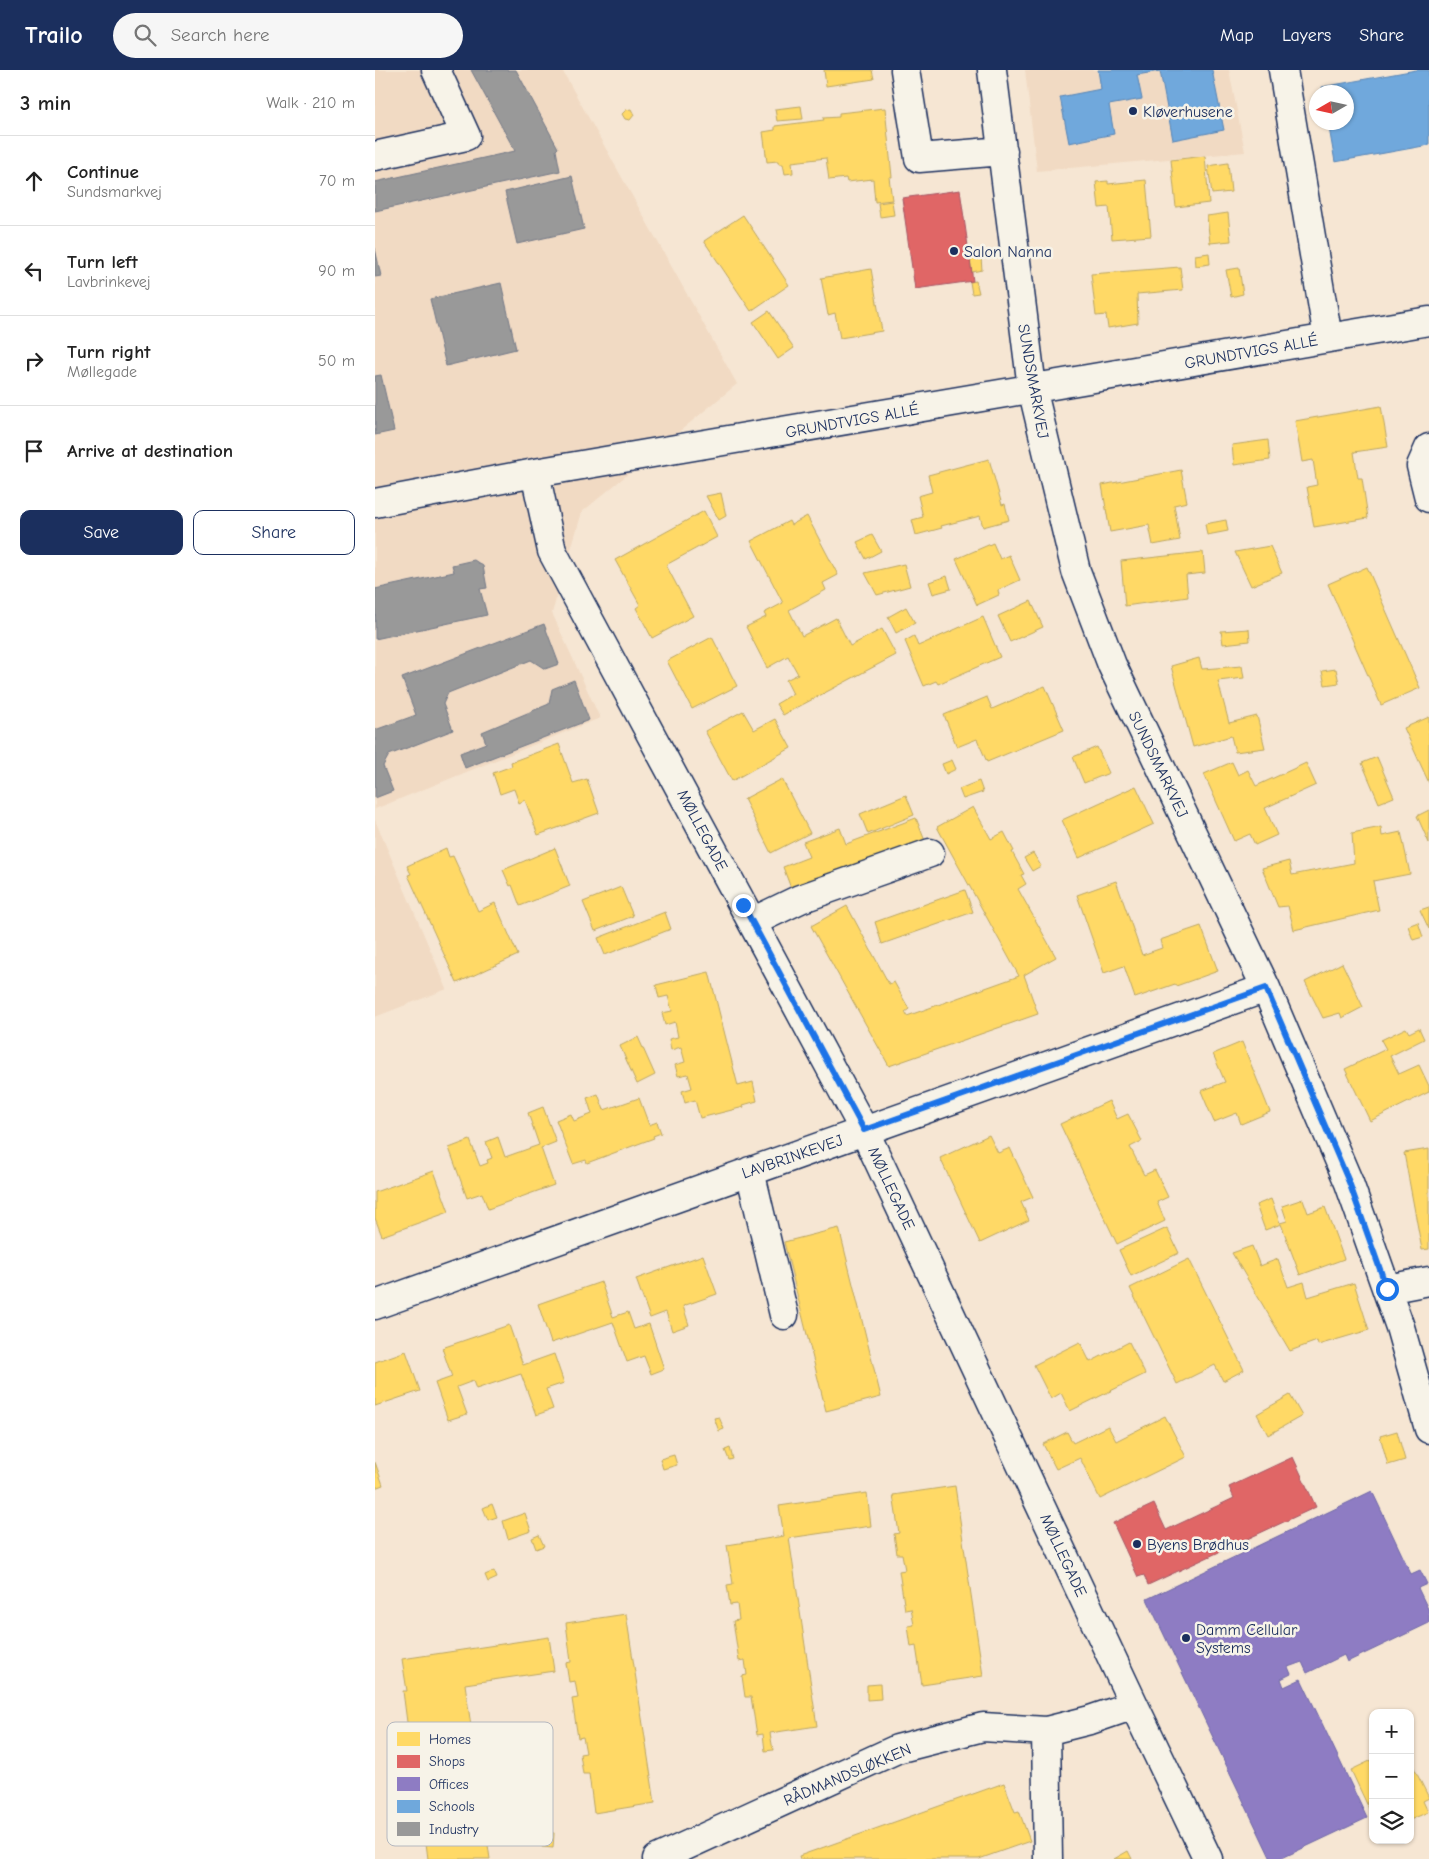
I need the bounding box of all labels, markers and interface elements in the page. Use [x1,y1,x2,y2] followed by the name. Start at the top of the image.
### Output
[113,13,463,58] search box
[25,21,83,49] text: Trailo
[131,21,159,49] icon: search
[171,24,270,46] text: Search here
[1220,25,1254,46] text: Map
[1282,25,1331,46] text: Layers
[1359,25,1404,46] text: Share
[1309,85,1354,130] north arrow
[20,91,71,115] text: 3 min
[266,94,355,112] text: Walk · 210 m
[1143,103,1233,121] place label: Kløverhusene
[1127,105,1139,117] marker: Kløverhusene
[67,161,139,183] text: Continue
[20,167,48,195] icon: ahead
[319,172,355,190] text: 70 m
[67,183,162,201] text: Sundsmarkvej
[964,243,1052,261] place label: Salon Nanna
[948,245,960,257] marker: Salon Nanna
[67,251,138,273] text: Turn left
[20,257,48,285] icon: left
[318,262,355,280] text: 90 m
[67,273,151,291] text: Lavbrinkevej
[1014,322,1052,440] street label: SUNDSMARKVEJ
[1183,330,1320,373] street label: GRUNDTVIGS ALLÉ
[67,341,151,363] text: Turn right
[20,347,48,375] icon: right
[318,352,355,370] text: 50 m
[67,363,137,381] text: Møllegade
[784,399,921,442] street label: GRUNDTVIGS ALLÉ
[20,437,48,465] icon: arrive
[67,440,233,462] text: Arrive at destination
[20,510,183,555] button: Save
[193,510,355,555] button: Share
[1125,708,1192,821] street label: SUNDSMARKVEJ
[673,787,731,874] street label: MØLLEGADE
[732,894,755,917] route end
[739,1131,845,1183] street label: LAVBRINKEVEJ
[864,1144,918,1233] street label: MØLLEGADE
[1376,1278,1399,1301] route start
[1036,1511,1090,1600] street label: MØLLEGADE
[1147,1536,1249,1554] place label: Byens Brødhus
[1131,1538,1143,1550] marker: Byens Brødhus
[1196,1621,1298,1657] place label: Damm Cellular Systems
[1180,1632,1192,1644] marker: Damm Cellular Systems
[1369,1709,1414,1844] map controls
[1369,1709,1414,1754] button: +
[387,1722,553,1846] legend
[429,1731,471,1748] text: Homes
[781,1739,914,1810] street label: RÅDMANDSLØKKEN
[429,1753,465,1770] text: Shops
[1369,1754,1414,1799] button: −
[429,1776,469,1793] text: Offices
[429,1798,475,1815] text: Schools
[1369,1799,1414,1844] button: layers
[429,1821,479,1838] text: Industry

